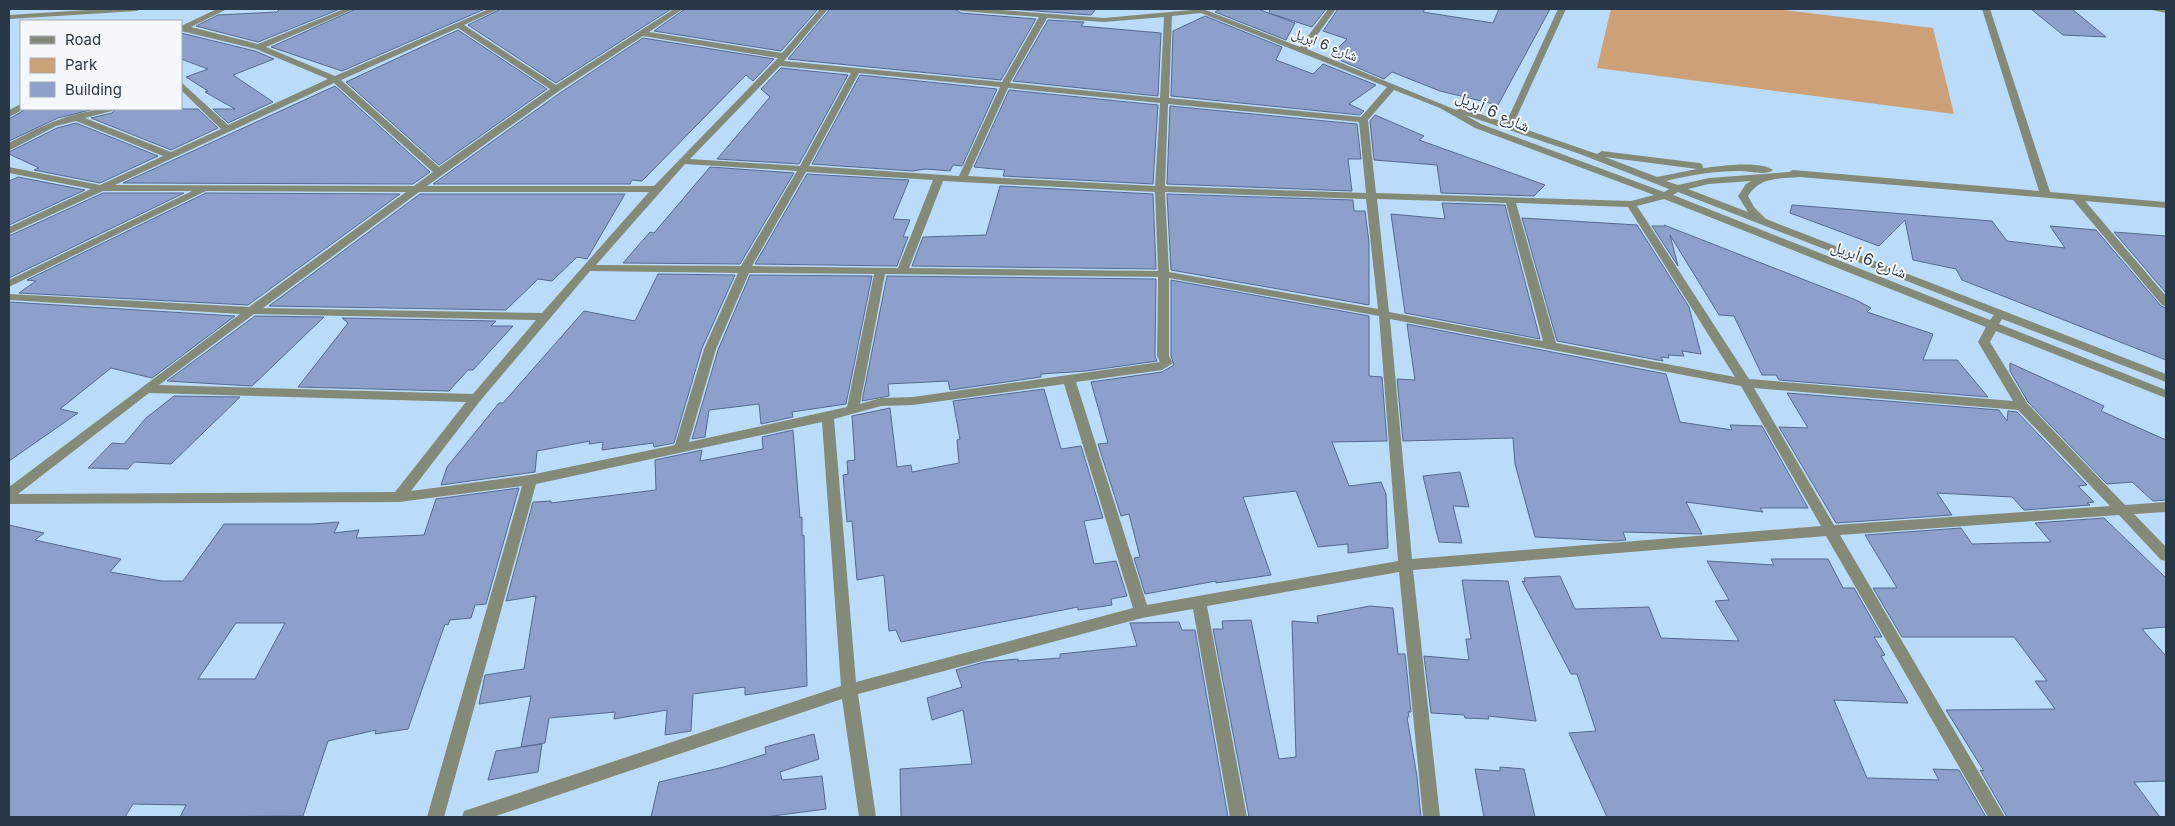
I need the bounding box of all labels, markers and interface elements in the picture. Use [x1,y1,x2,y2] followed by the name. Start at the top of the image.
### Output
[20,20,182,110] legend
[1289,24,1360,66] street label: شارع 6 ابريل
[65,30,101,49] text: Road
[65,55,98,74] text: Park
[65,80,122,99] text: Building
[1452,86,1533,137] street label: شارع 6 أبريل
[1828,236,1909,283] street label: شارع 6 أبريل

